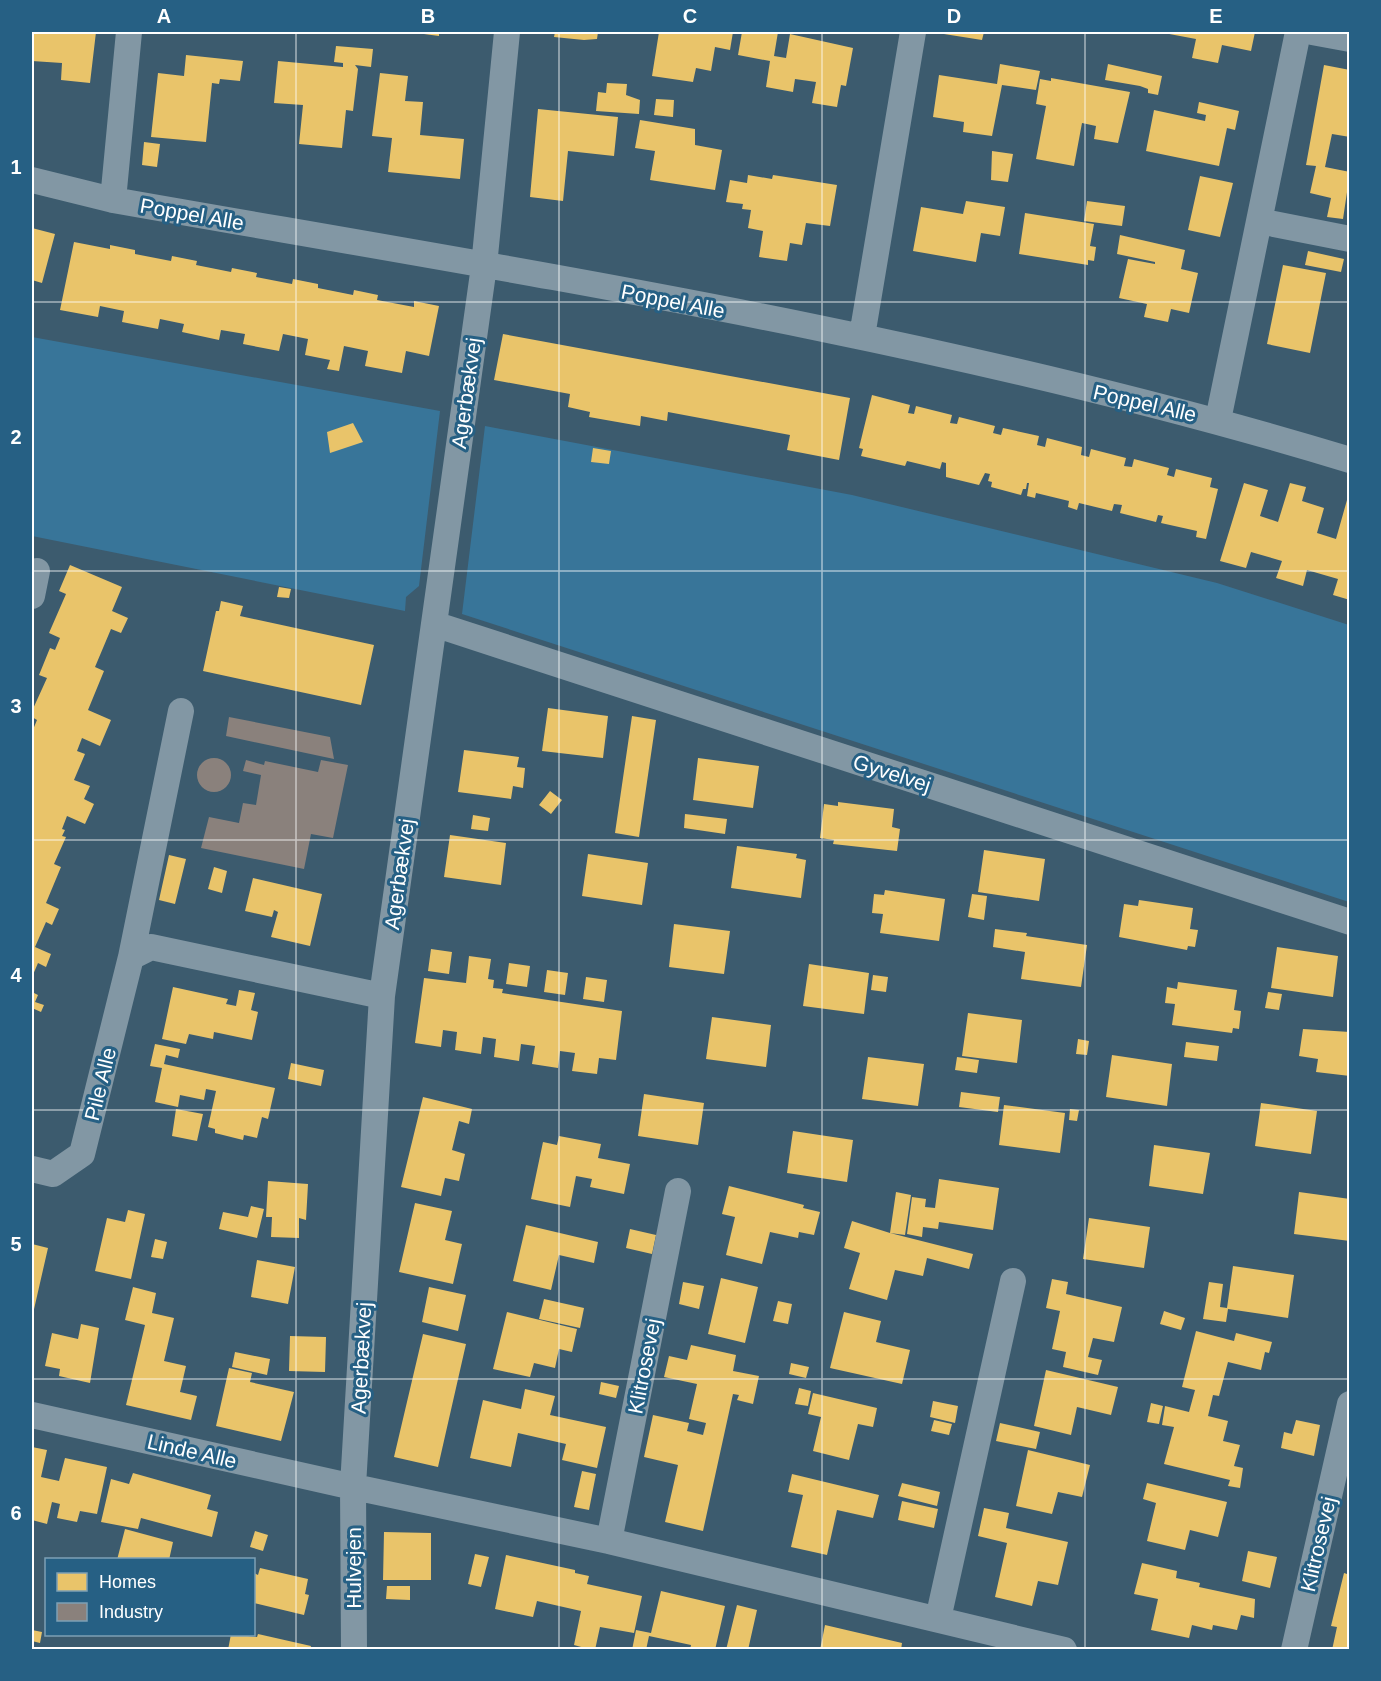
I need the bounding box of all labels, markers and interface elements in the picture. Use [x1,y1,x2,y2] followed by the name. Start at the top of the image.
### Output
[157,5,171,27] text: A
[421,5,435,27] text: B
[683,5,697,27] text: C
[947,5,961,27] text: D
[1209,5,1223,27] text: E
[10,156,22,178] text: 1
[138,194,246,234] street label: Poppel Alle
[619,280,727,322] street label: Poppel Alle
[447,336,485,450] street label: Agerbækvej
[1091,380,1199,426] street label: Poppel Alle
[10,426,22,448] text: 2
[10,695,22,717] text: 3
[850,750,934,796] street label: Gyvelvej
[380,817,418,931] street label: Agerbækvej
[10,964,22,986] text: 4
[80,1045,120,1123] street label: Pile Alle
[10,1233,22,1255] text: 5
[347,1301,375,1415] street label: Agerbækvej
[623,1316,665,1416] street label: Klitrosevej
[145,1430,239,1472] street label: Linde Alle
[1296,1494,1340,1594] street label: Klitrosevej
[10,1502,22,1524] text: 6
[342,1527,365,1609] street label: Hulvejen
[45,1558,255,1636] legend
[99,1572,156,1592] text: Homes
[99,1602,163,1622] text: Industry

